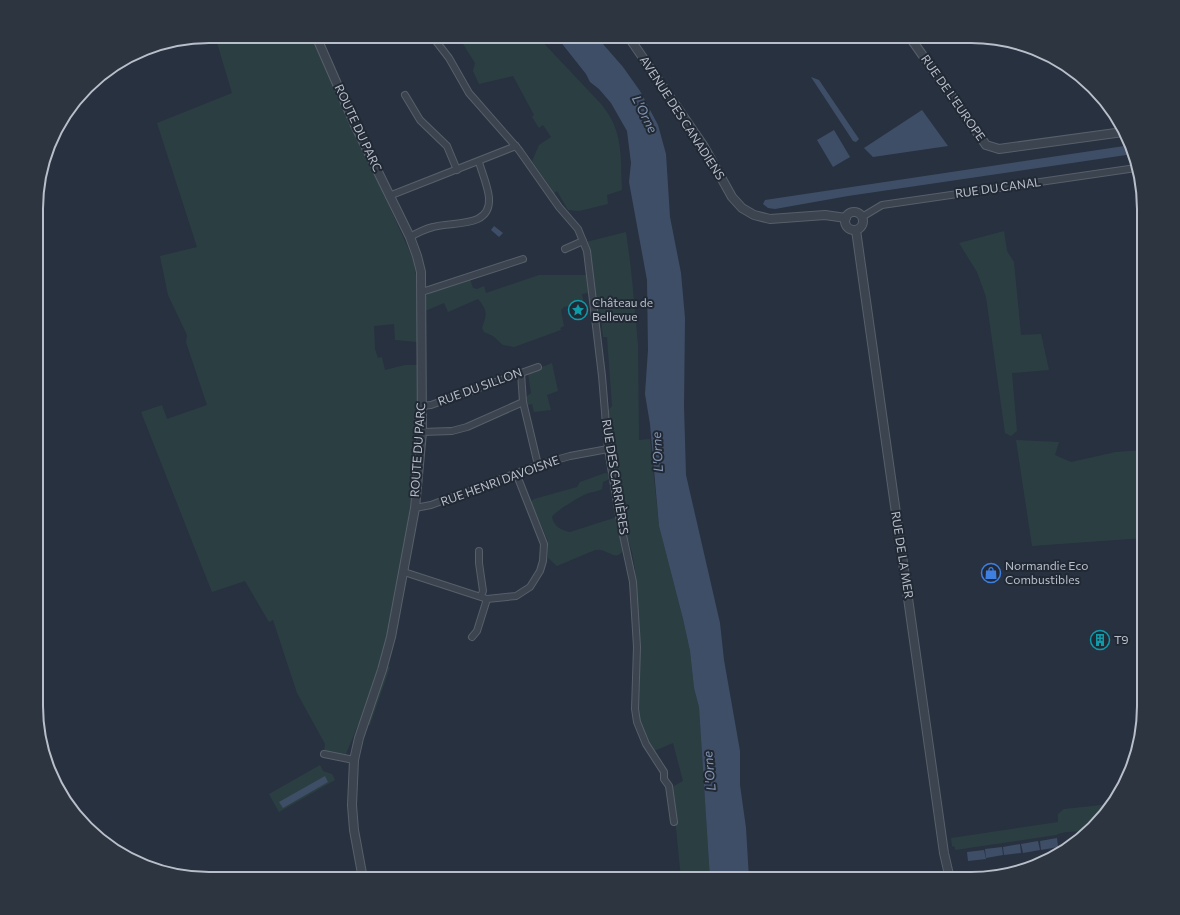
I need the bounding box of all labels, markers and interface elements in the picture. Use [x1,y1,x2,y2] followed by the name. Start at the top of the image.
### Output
[919,52,989,143] street label: RUE DE L'EUROPE
[638,53,728,182] street label: AVENUE DES CANADIENS
[333,82,385,173] street label: ROUTE DU PARC
[629,92,661,136] water label: L'Orne
[954,174,1042,200] street label: RUE DU CANAL
[592,295,653,323] place label: Château de Bellevue
[567,299,589,321] place icon: Château de Bellevue
[436,364,524,408] street label: RUE DU SILLON
[407,402,427,498] street label: ROUTE DU PARC
[600,418,632,535] street label: RUE DES CARRIÈRES
[648,431,666,472] water label: L'Orne
[438,452,561,508] street label: RUE HENRI DAVOISNE
[889,510,917,600] street label: RUE DE LA MER
[1005,558,1089,586] place label: Normandie Eco Combustibles
[980,562,1002,584] shop icon: Normandie Eco Combustibles
[1089,629,1111,651] building icon: T9
[1114,632,1129,646] place label: T9
[699,750,719,792] water label: L'Orne

